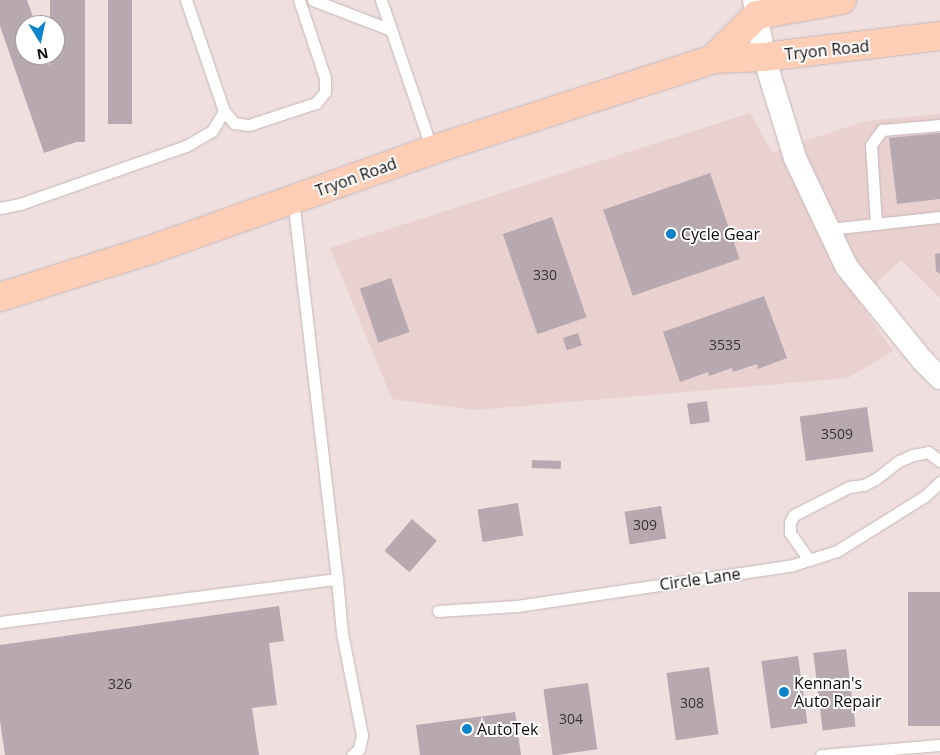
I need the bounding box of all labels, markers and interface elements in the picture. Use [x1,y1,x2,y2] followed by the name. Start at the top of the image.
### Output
[15,15,65,65] north arrow
[784,36,870,64] street label: Tryon Road
[35,44,50,65] text: N
[313,153,399,201] street label: Tryon Road
[681,224,760,244] place label: Cycle Gear
[665,228,677,240] marker: Cycle Gear
[533,267,557,283] house number: 330
[709,337,741,353] house number: 3535
[821,426,853,442] house number: 3509
[633,517,657,533] house number: 309
[658,564,742,594] street label: Circle Lane
[794,673,882,711] place label: Kennan's Auto Repair
[108,676,132,692] house number: 326
[778,686,790,698] marker: Kennan's Auto Repair
[680,695,704,711] house number: 308
[559,711,583,727] house number: 304
[477,719,538,739] place label: AutoTek
[461,723,473,735] marker: AutoTek

